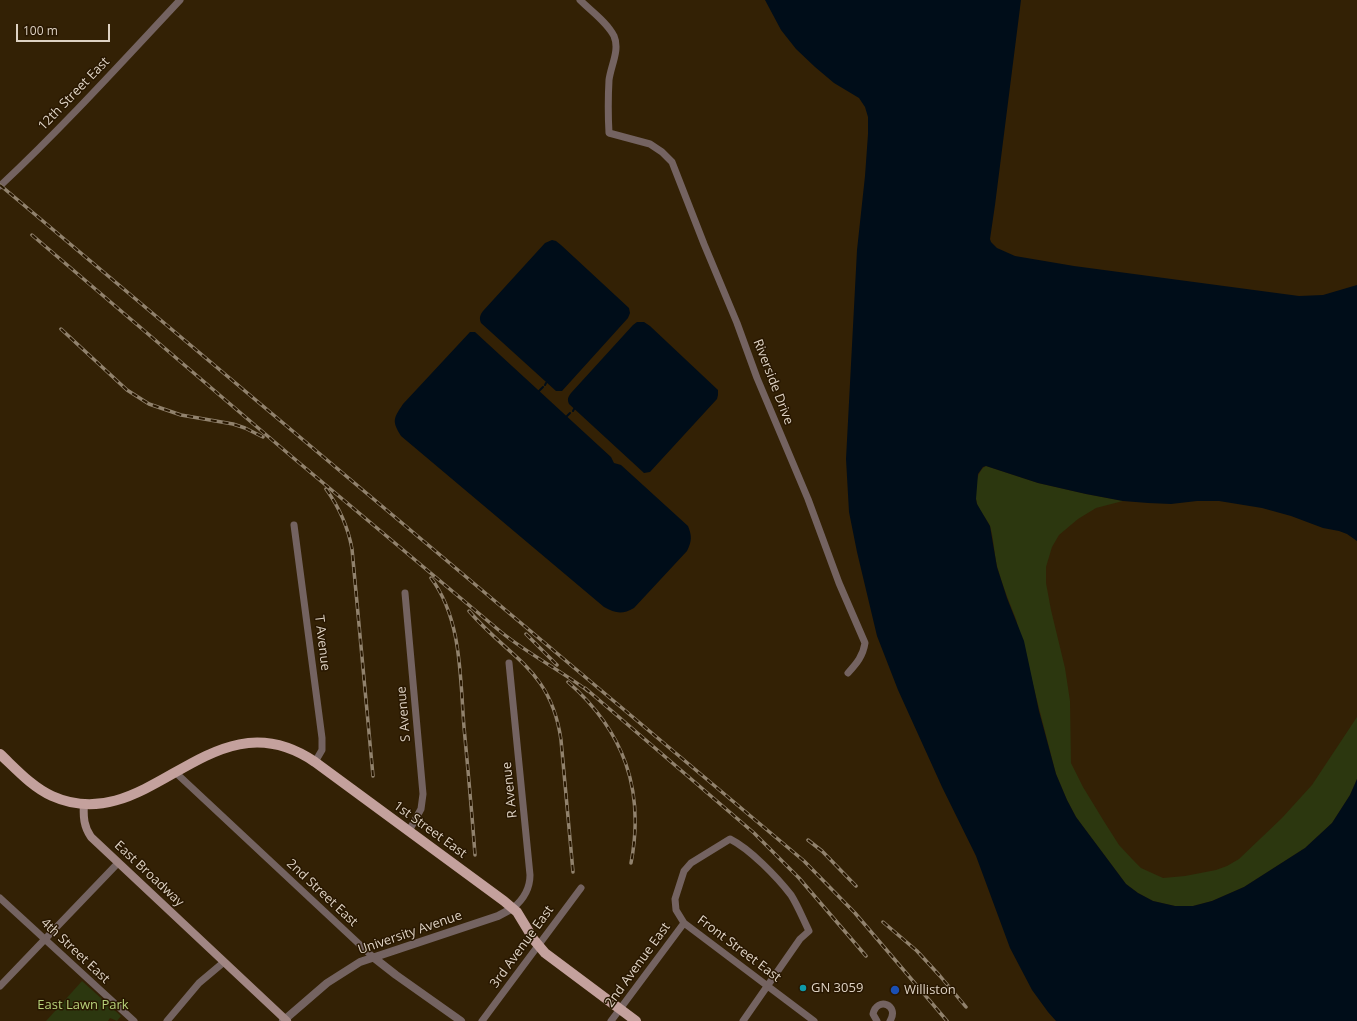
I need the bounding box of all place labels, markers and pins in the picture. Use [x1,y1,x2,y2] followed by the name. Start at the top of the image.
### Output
[811,980,863,996] place label: GN 3059
[904,982,956,998] place label: Williston
[798,983,808,993] marker: GN 3059
[889,984,901,996] marker: Williston

